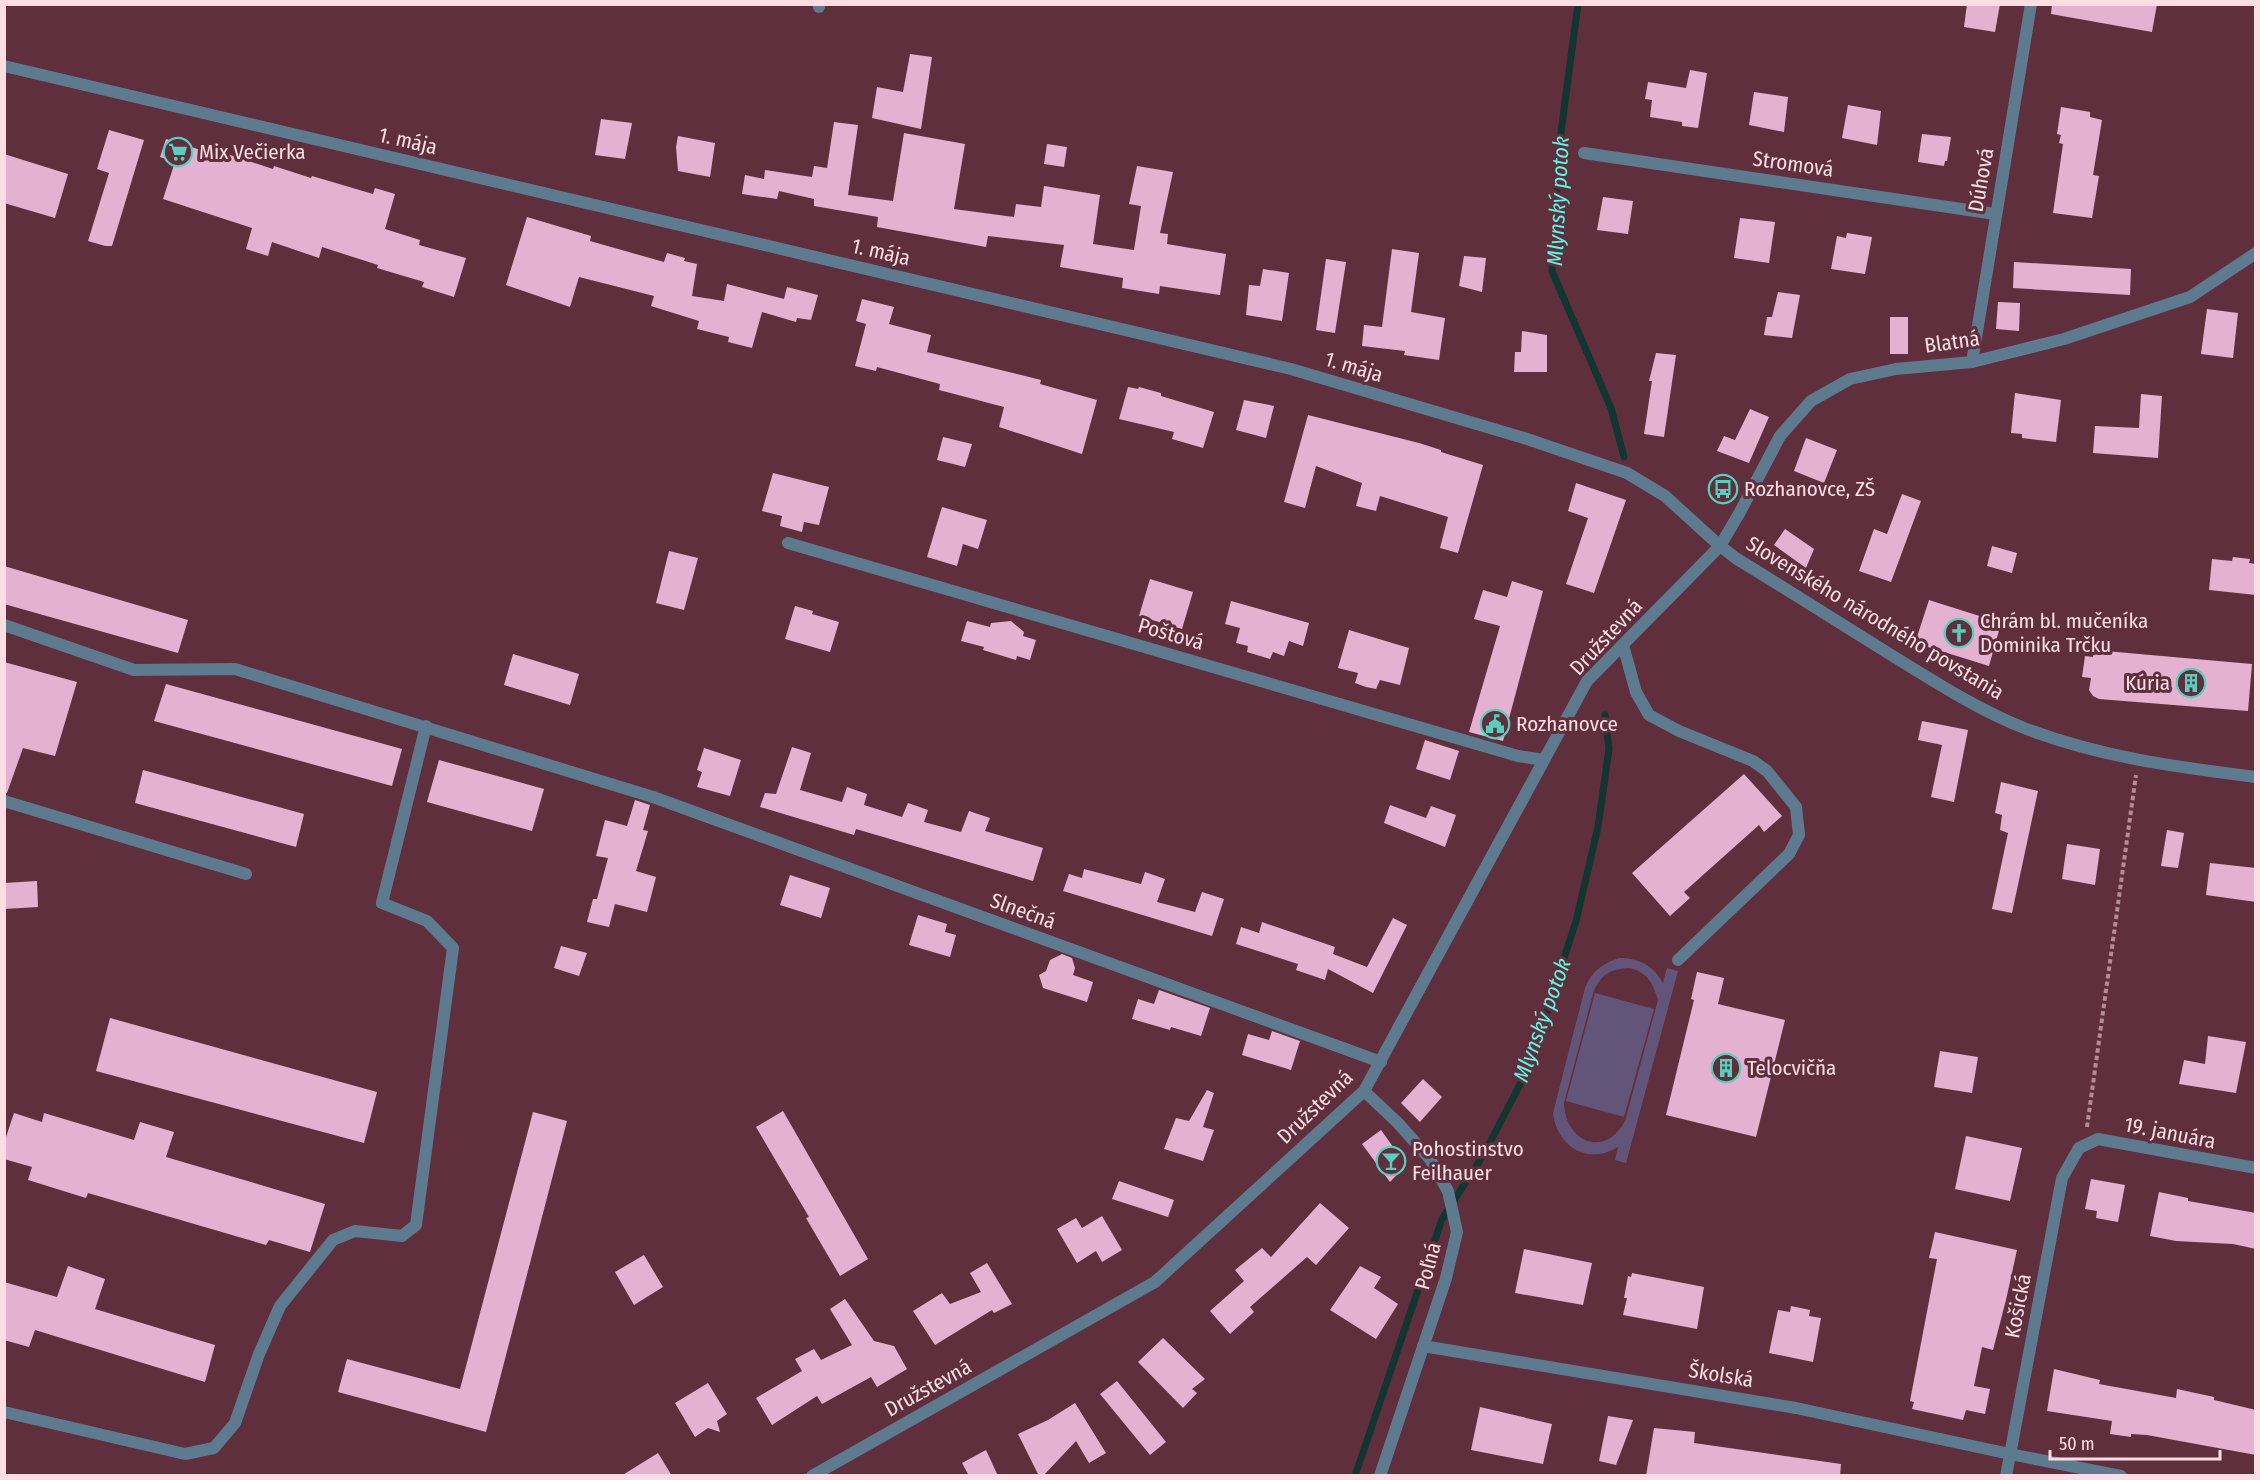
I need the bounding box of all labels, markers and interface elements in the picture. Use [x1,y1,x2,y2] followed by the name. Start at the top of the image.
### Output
[376,122,440,160] street label: 1. mája
[1541,135,1575,266] water label: Mlynský potok
[162,136,194,168] supermarket icon: Mix Večierka
[199,139,306,165] place label: Mix Večierka
[1751,145,1835,183] street label: Stromová
[1963,146,1999,214] street label: Dúhová
[849,233,913,271] street label: 1. mája
[1923,325,1981,359] street label: Blatná
[1322,346,1386,388] street label: 1. mája
[1707,473,1739,505] bus stop icon: Rozhanovce, ZŠ
[1744,476,1875,502] place label: Rozhanovce, ZŠ
[1741,531,2009,705] street label: Slovenského národného povstania
[1564,593,1648,681] street label: Družstevná
[1980,608,2148,658] place label: Chrám bl. mučeníka Dominika Trčku
[1135,612,1207,656] street label: Poštová
[1943,617,1975,649] church icon: Chrám bl. mučeníka Dominika Trčku
[2175,667,2207,699] building icon: Kúria
[2125,670,2170,696] place label: Kúria
[1479,708,1511,740] public building icon: Rozhanovce
[1516,711,1618,737] place label: Rozhanovce
[987,887,1059,935] street label: Slnečná
[1507,954,1577,1086] water label: Mlynský potok
[1710,1052,1742,1084] building icon: Telocvičňa
[1747,1055,1836,1081] place label: Telocvičňa
[1272,1065,1358,1149] street label: Družstevná
[2122,1111,2218,1155] street label: 19. januára
[1412,1136,1524,1186] place label: Pohostinstvo Feilhauer
[1375,1145,1407,1177] bar icon: Pohostinstvo Feilhauer
[1409,1239,1447,1293] street label: Poľná
[1999,1272,2037,1340] street label: Košická
[880,1354,976,1422] street label: Družstevná
[1687,1357,1755,1393] street label: Školská
[2050,1423,2220,1461] scale bar
[2059,1433,2095,1455] text: 50 m

